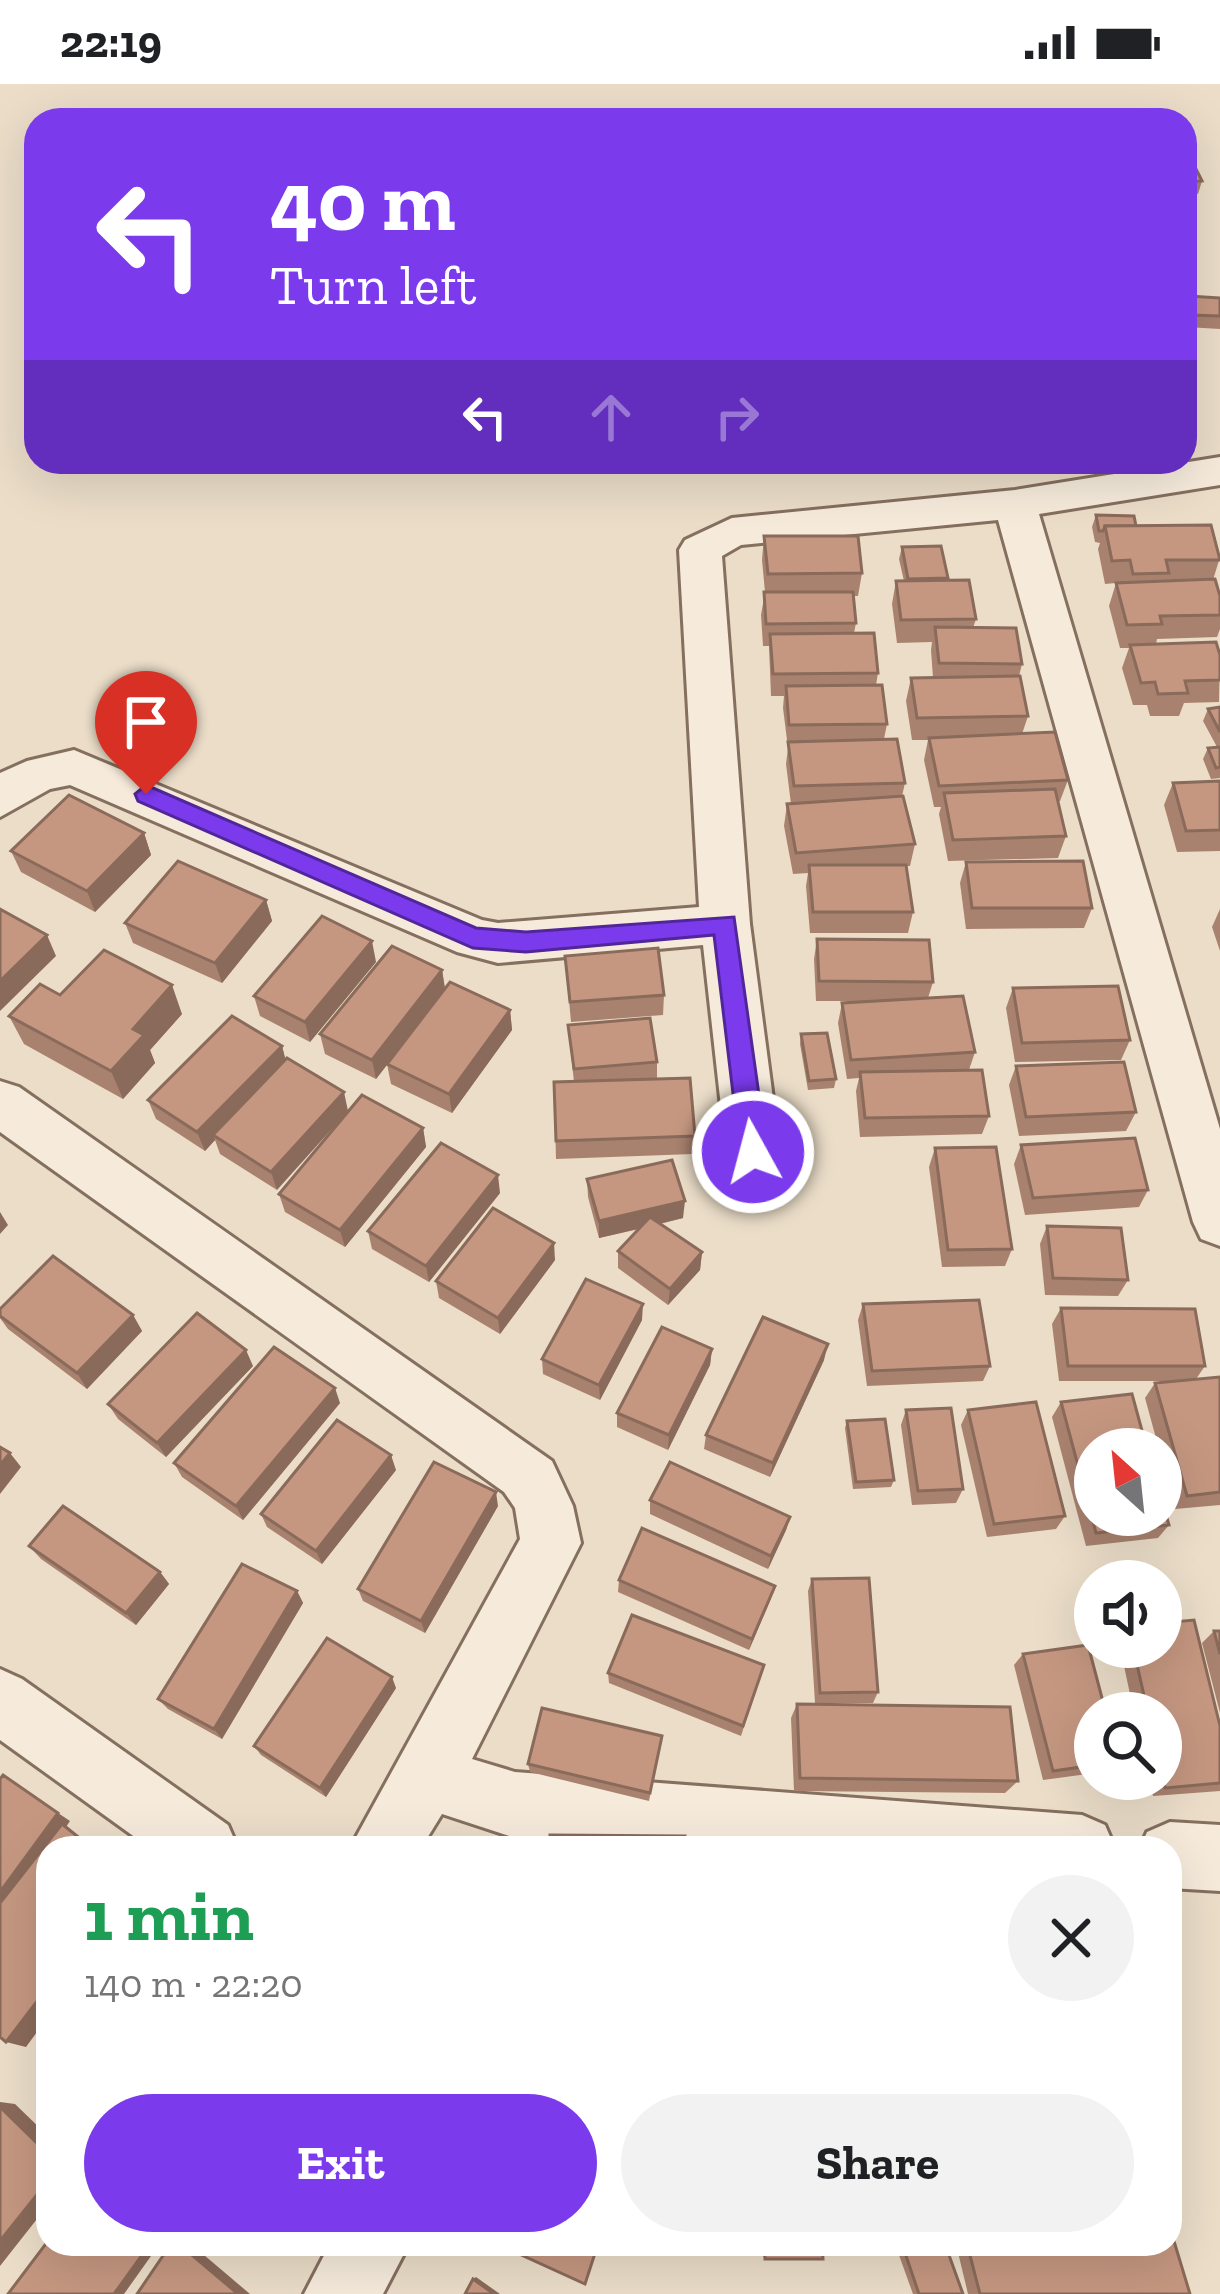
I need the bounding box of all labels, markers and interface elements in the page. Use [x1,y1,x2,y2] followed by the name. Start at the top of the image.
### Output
[60,15,162,69] text: 22:19
[270,151,456,252] text: 40 m
[72,156,228,312] icon: left
[270,253,477,318] text: Turn left
[452,384,518,450] icon: left
[578,384,644,450] icon: ahead
[704,384,770,450] icon: right
[95,671,197,794] pin
[113,689,179,755] icon: arrive
[690,1089,816,1215] position arrow
[1074,1428,1182,1536] north arrow
[1074,1428,1182,1800] map controls
[1074,1560,1182,1668] button: sound
[1074,1692,1182,1800] button: search
[84,1872,254,1958] text: 1 min
[1008,1875,1134,2001] button: close
[84,1960,303,2007] text: 140 m · 22:20
[84,2094,597,2232] button: Exit
[621,2094,1134,2232] button: Share

